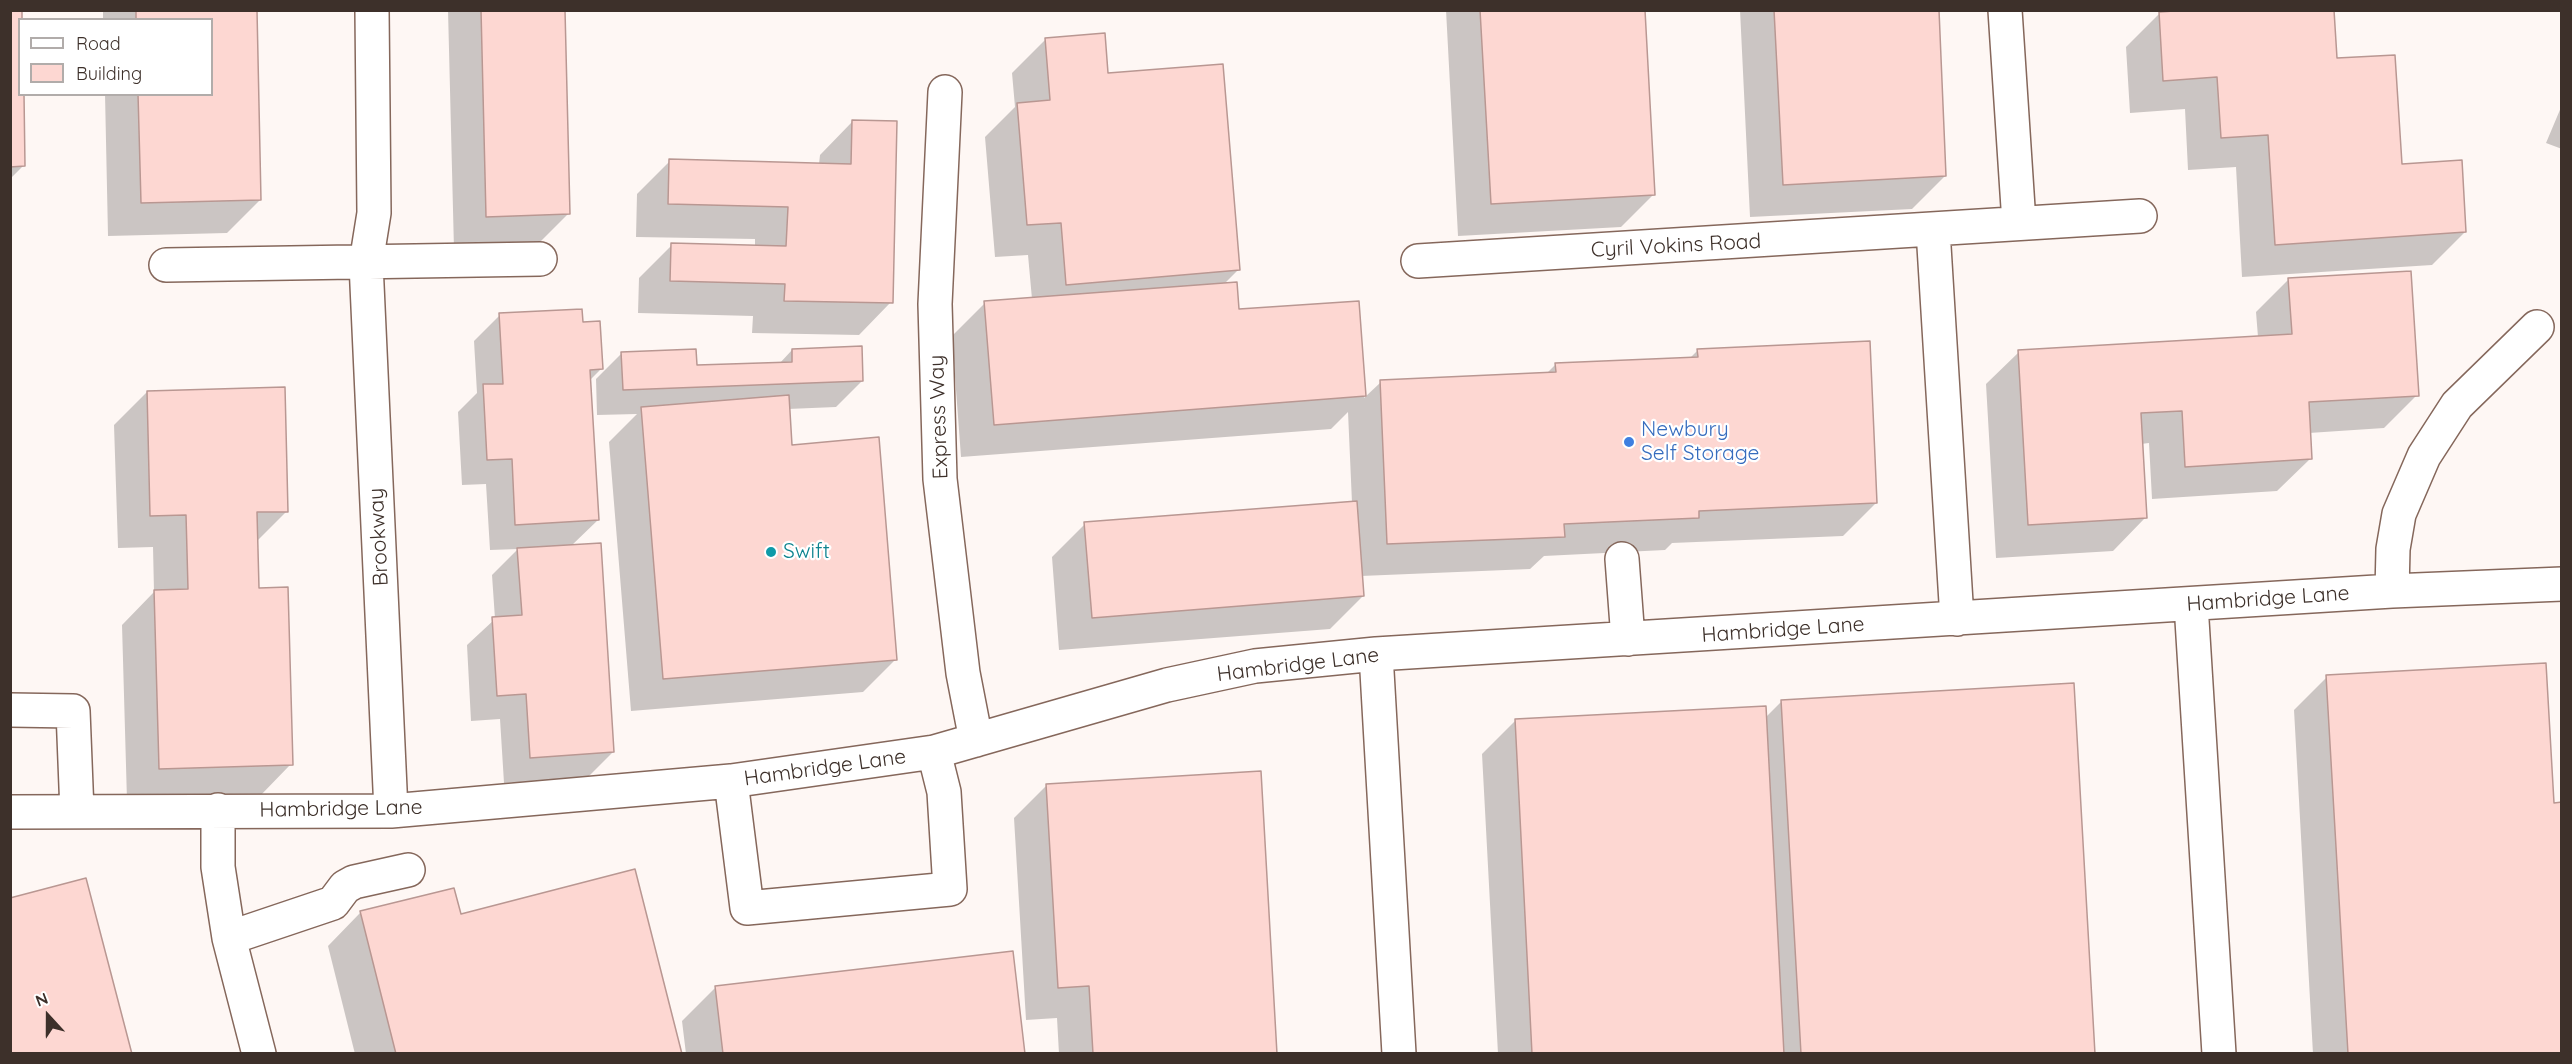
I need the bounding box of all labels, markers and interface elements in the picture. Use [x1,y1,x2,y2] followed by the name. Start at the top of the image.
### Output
[18,18,213,96] legend
[76,32,121,55] text: Road
[76,62,142,85] text: Building
[1590,229,1762,263] street label: Cyril Vokins Road
[924,354,954,480] street label: Express Way
[1641,417,1759,467] place label: Newbury Self Storage
[1622,435,1636,449] marker: Newbury Self Storage
[364,487,394,587] street label: Brookway
[783,539,830,565] place label: Swift
[764,545,778,559] marker: Swift
[2186,581,2350,617] street label: Hambridge Lane
[1701,612,1865,648] street label: Hambridge Lane
[1215,643,1381,687] street label: Hambridge Lane
[742,744,908,792] street label: Hambridge Lane
[259,795,423,823] street label: Hambridge Lane
[18,986,78,1046] north arrow
[32,988,51,1011] text: N

